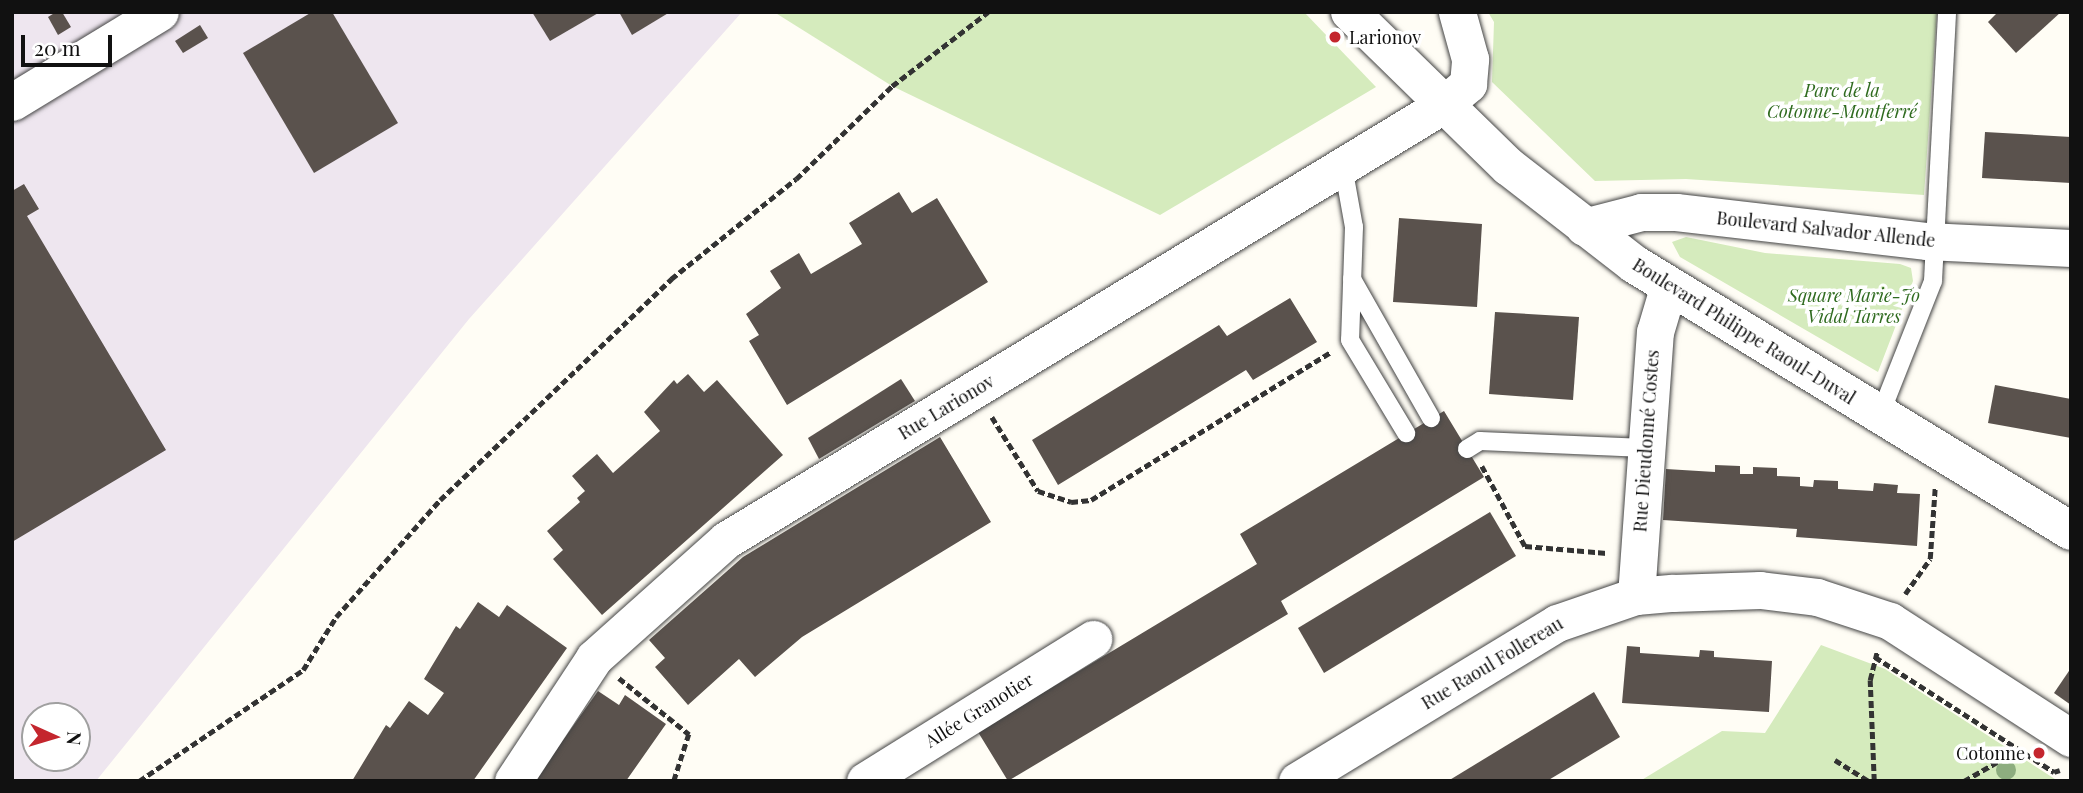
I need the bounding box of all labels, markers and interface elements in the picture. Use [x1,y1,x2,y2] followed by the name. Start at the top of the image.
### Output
[24,21,116,65] scale bar
[1349,26,1421,48] place label: Larionov
[1327,29,1343,45] marker: Larionov
[34,33,81,61] text: 20 m
[1767,80,1917,122] park label: Parc de la Cotonne-Montferré
[1715,207,1937,251] street label: Boulevard Salvador Allende
[1629,253,1859,409] street label: Boulevard Philippe Raoul-Duval
[1788,285,1920,328] park label: Square Marie-Jo Vidal Tarres
[1629,349,1663,533] street label: Rue Dieudonné Costes
[894,370,998,444] street label: Rue Larionov
[1417,612,1567,714] street label: Rue Raoul Follereau
[921,668,1037,752] street label: Allée Granotier
[21,702,91,772] north arrow
[62,731,88,746] text: N
[1956,742,2025,764] place label: Cotonne
[2031,745,2047,761] marker: Cotonne

